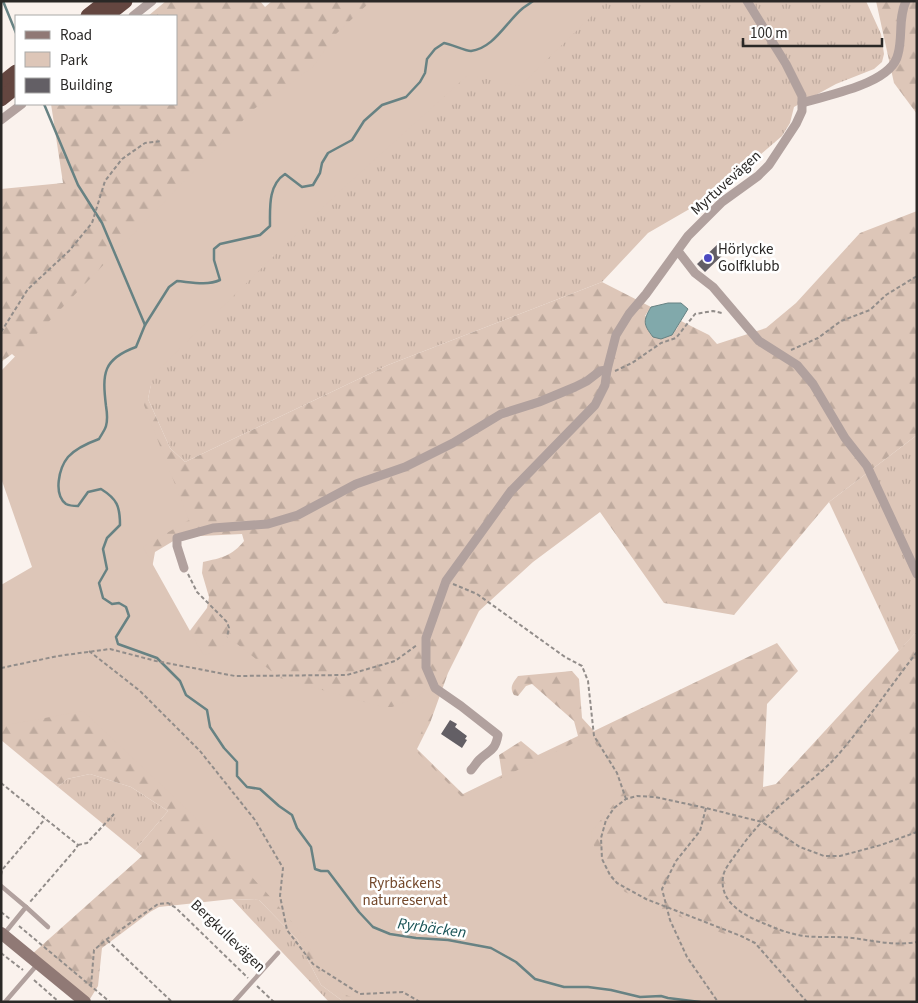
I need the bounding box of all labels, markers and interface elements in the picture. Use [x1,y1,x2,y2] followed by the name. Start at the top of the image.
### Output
[15,15,178,105] legend
[743,15,882,47] scale bar
[750,23,788,44] text: 100 m
[60,25,92,46] text: Road
[60,50,89,71] text: Park
[60,75,113,96] text: Building
[686,146,766,220] street label: Myrtuvevägen
[718,239,780,277] place label: Hörlycke Golfklubb
[702,252,714,264] marker: Hörlycke Golfklubb
[363,873,447,911] park label: Ryrbäckens naturreservat
[186,895,270,977] street label: Bergkullevägen
[396,912,468,944] water label: Ryrbäcken

